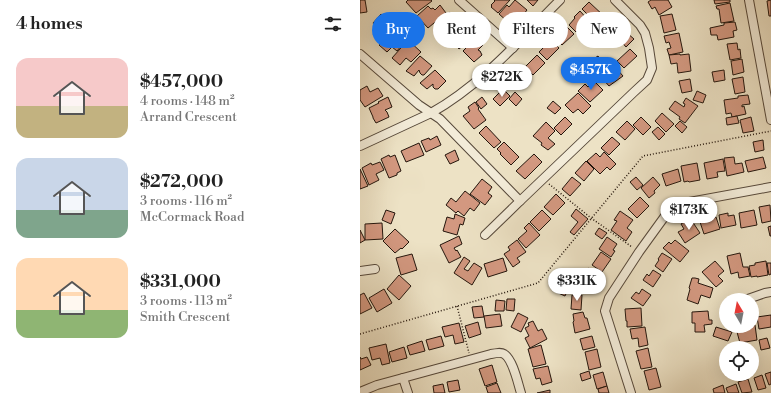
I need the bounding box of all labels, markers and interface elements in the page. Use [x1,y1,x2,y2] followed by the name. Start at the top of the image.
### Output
[372,12,425,48] chip: Buy
[433,12,491,48] chip: Rent
[499,12,568,48] chip: Filters
[576,12,631,48] chip: New
[16,13,83,35] text: 4 homes
[322,13,344,35] icon: filters
[563,57,619,91] pin: $457K
[570,62,612,78] text: $457K
[474,64,530,98] pin: $272K
[481,69,523,85] text: $272K
[140,71,223,93] text: $457,000
[48,74,96,122] icon: home
[140,93,234,109] text: 4 rooms · 148 m²
[140,109,237,125] text: Arrand Crescent
[140,171,223,193] text: $272,000
[48,174,96,222] icon: home
[140,193,232,209] text: 3 rooms · 116 m²
[661,197,717,231] pin: $173K
[669,202,709,218] text: $173K
[140,209,244,225] text: McCormack Road
[549,268,605,302] pin: $331K
[140,271,221,293] text: $331,000
[557,273,597,289] text: $331K
[48,274,96,322] icon: home
[140,293,232,309] text: 3 rooms · 113 m²
[719,293,759,333] north arrow
[719,293,759,381] map controls
[140,309,230,325] text: Smith Crescent
[719,341,759,381] button: locate

